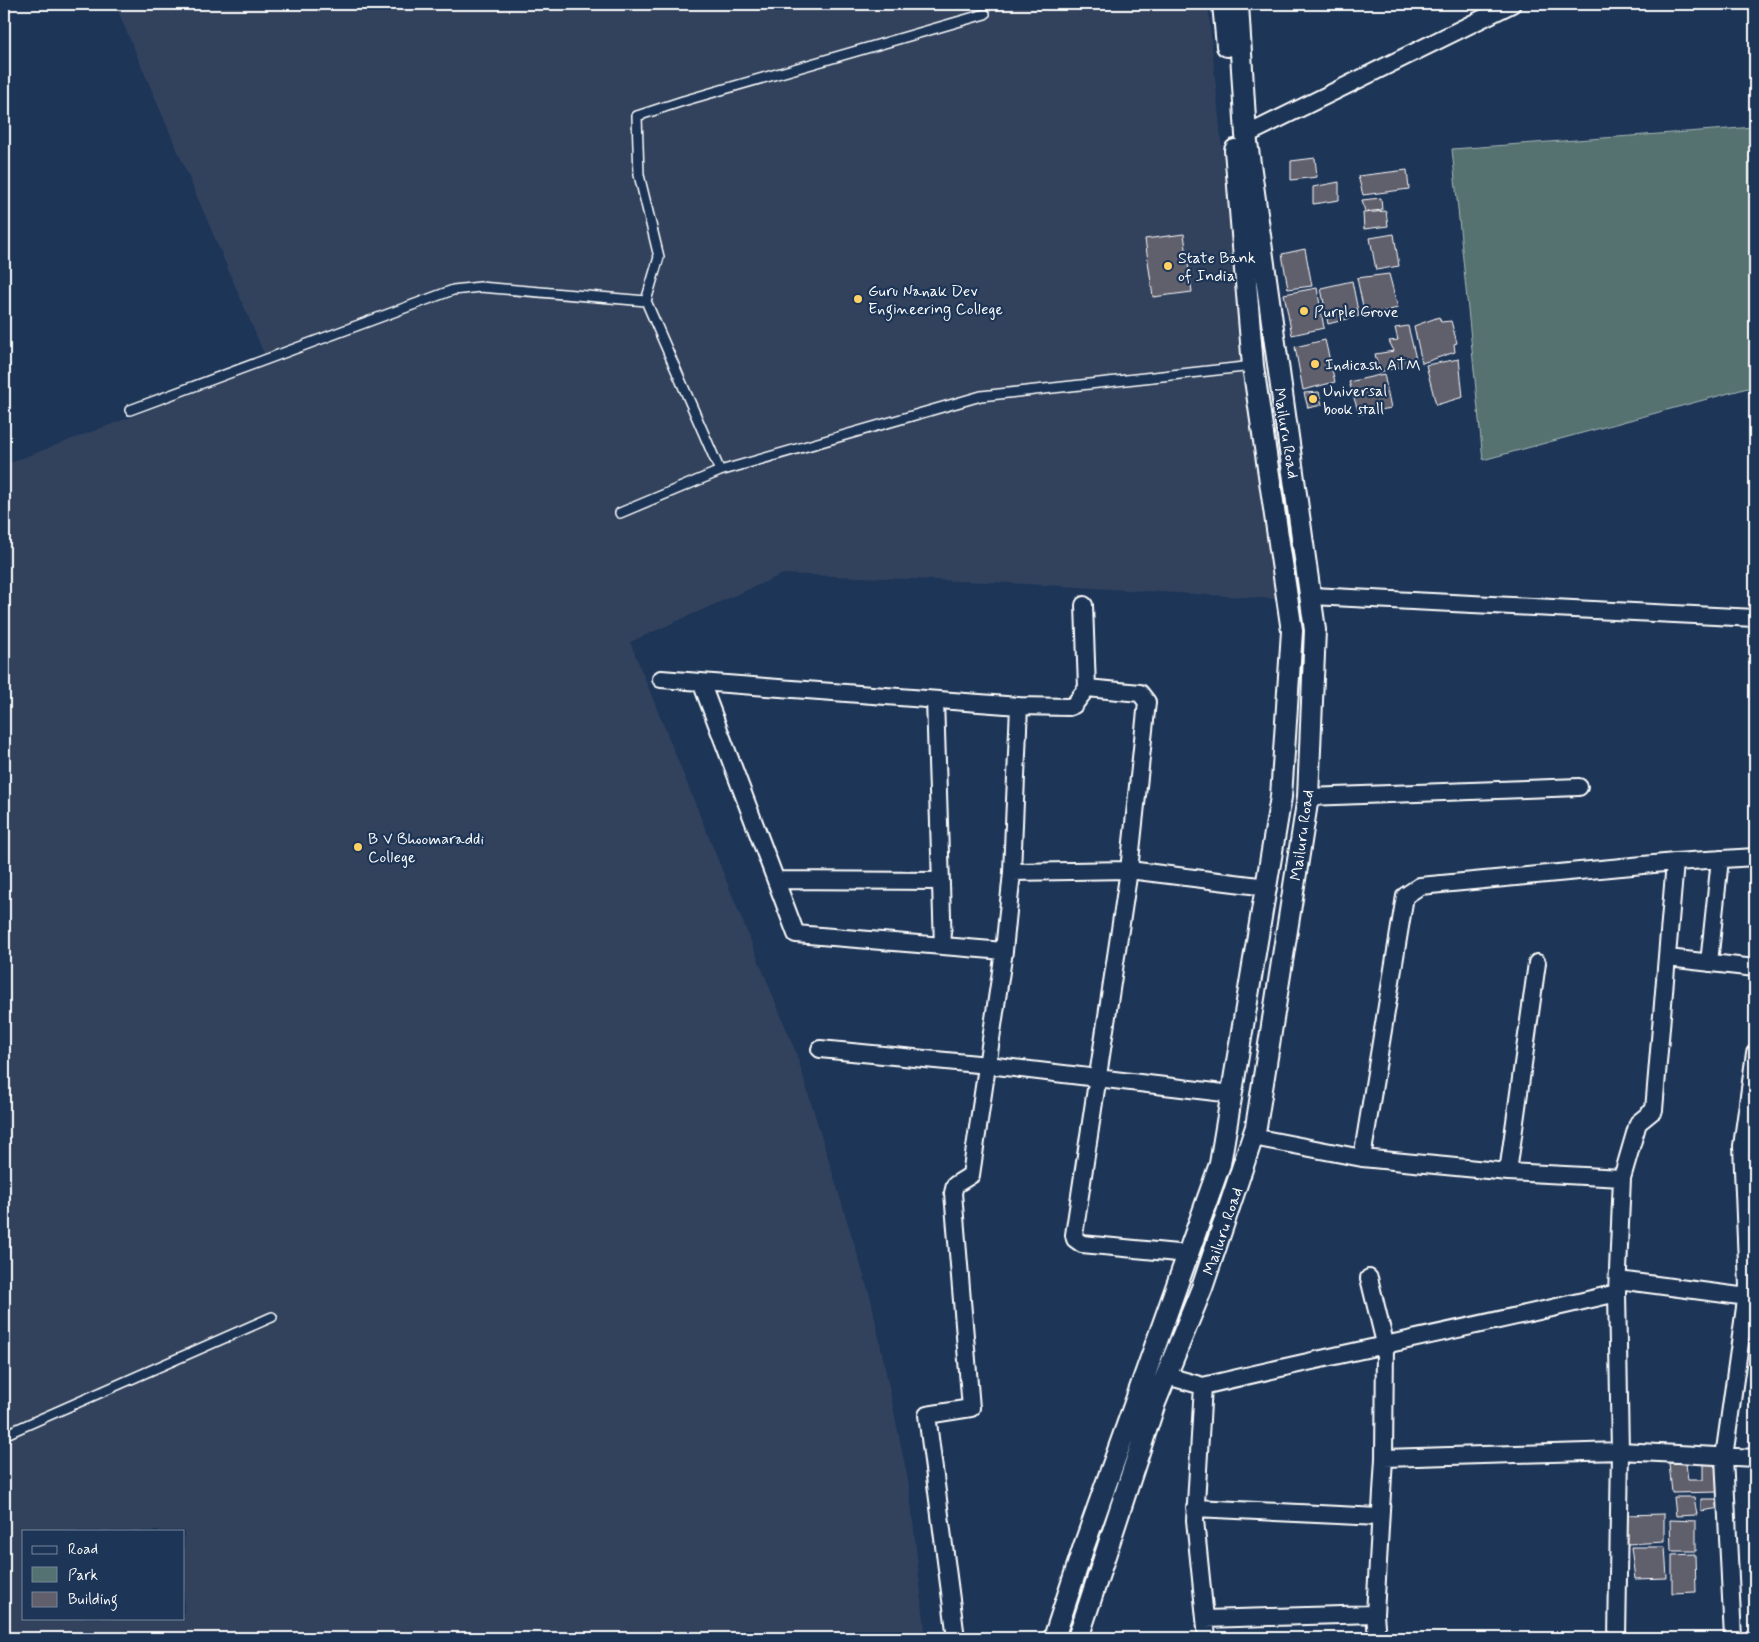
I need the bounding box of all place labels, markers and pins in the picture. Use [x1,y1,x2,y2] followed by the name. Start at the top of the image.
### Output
[1178,248,1256,287] place label: State Bank of India
[1162,260,1174,272] marker: State Bank of India
[868,281,1003,321] place label: Guru Nanak Dev Engineering College
[852,293,864,305] marker: Guru Nanak Dev Engineering College
[1314,302,1398,323] place label: Purple Grove
[1298,305,1310,317] marker: Purple Grove
[1325,355,1421,376] place label: Indicash ATM
[1309,358,1321,370] marker: Indicash ATM
[1323,381,1387,420] place label: Universal book stall
[1307,393,1319,405] marker: Universal book stall
[368,829,484,868] place label: B V Bhoomaraddi College
[352,841,364,853] marker: B V Bhoomaraddi College

